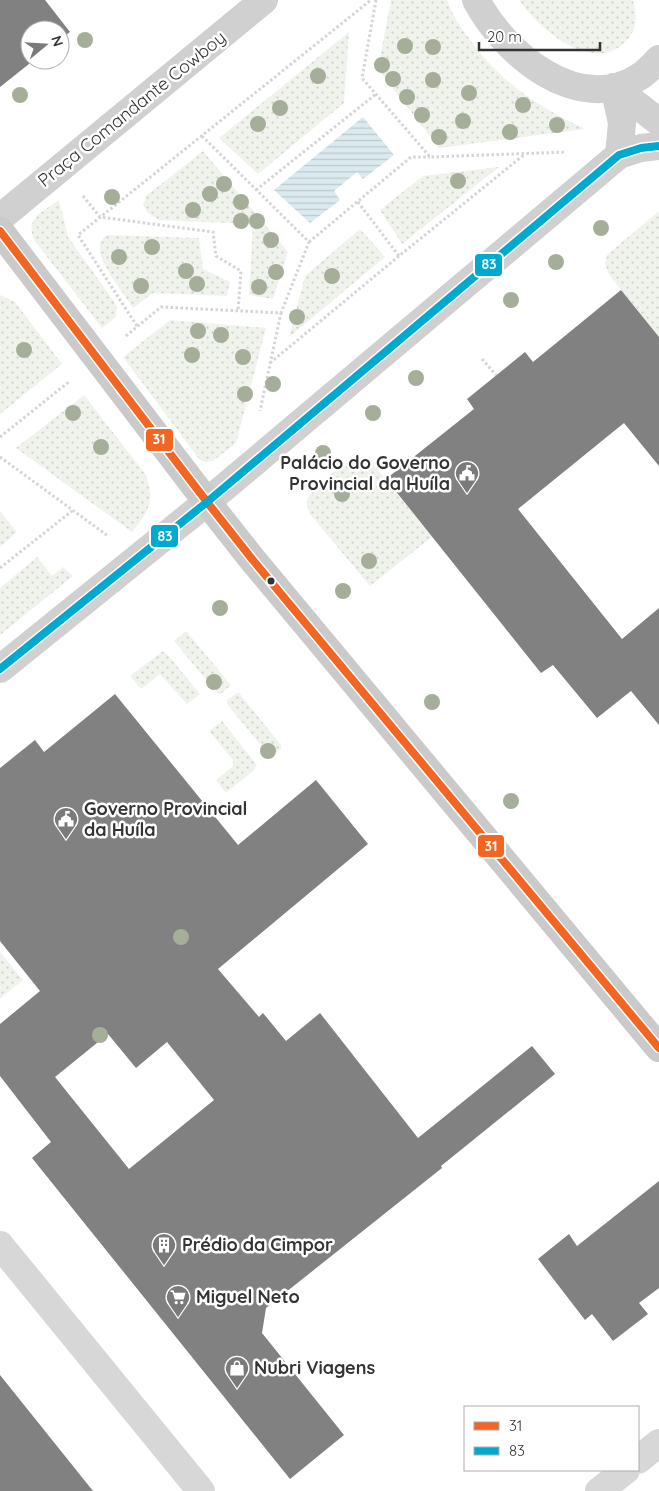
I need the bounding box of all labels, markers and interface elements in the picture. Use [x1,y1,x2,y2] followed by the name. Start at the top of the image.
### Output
[20,20,70,70] north arrow
[479,20,600,52] scale bar
[33,26,230,192] street label: Praça Comandante Cowboy
[487,27,522,46] text: 20 m
[47,33,68,49] text: N
[474,253,503,277] line badge: 83
[481,255,497,273] text: 83
[145,428,174,452] line badge: 31
[153,430,165,448] text: 31
[280,451,450,495] place label: Palácio do Governo Provincial da Huíla
[454,460,480,494] public building icon: Palácio do Governo Provincial da Huíla
[150,524,179,548] line badge: 83
[157,527,173,545] text: 83
[266,576,276,586] unlabelled marker
[84,797,247,841] place label: Governo Provincial da Huíla
[53,806,79,840] public building icon: Governo Provincial da Huíla
[477,834,505,858] line badge: 31
[485,837,497,855] text: 31
[151,1232,177,1266] building icon: Prédio da Cimpor
[182,1233,333,1256] place label: Prédio da Cimpor
[165,1284,191,1318] supermarket icon: Miguel Neto
[196,1285,300,1308] place label: Miguel Neto
[224,1355,250,1389] shop icon: Nubri Viagens
[254,1356,375,1379] place label: Nubri Viagens
[464,1406,639,1471] legend
[509,1416,522,1435] text: 31
[509,1441,525,1460] text: 83

